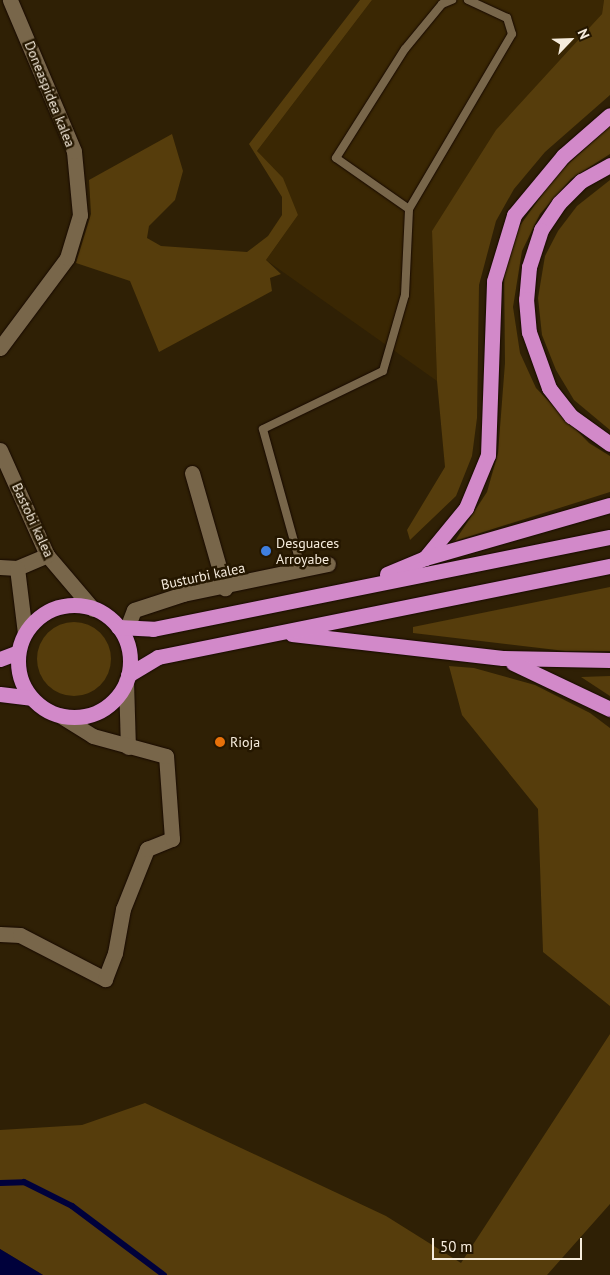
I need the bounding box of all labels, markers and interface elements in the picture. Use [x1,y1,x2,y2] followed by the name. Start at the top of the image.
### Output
[545,15,595,65] north arrow
[574,26,594,42] text: N
[21,39,79,149] street label: Doneaspidea kalea
[8,480,58,560] street label: Bastobi kalea
[276,535,339,568] place label: Desguaces Arroyabe
[260,545,272,557] marker: Desguaces Arroyabe
[159,559,247,593] street label: Busturbi kalea
[230,734,260,750] place label: Rioja
[214,736,226,748] marker: Rioja
[435,1228,585,1260] scale bar
[440,1237,473,1256] text: 50 m

